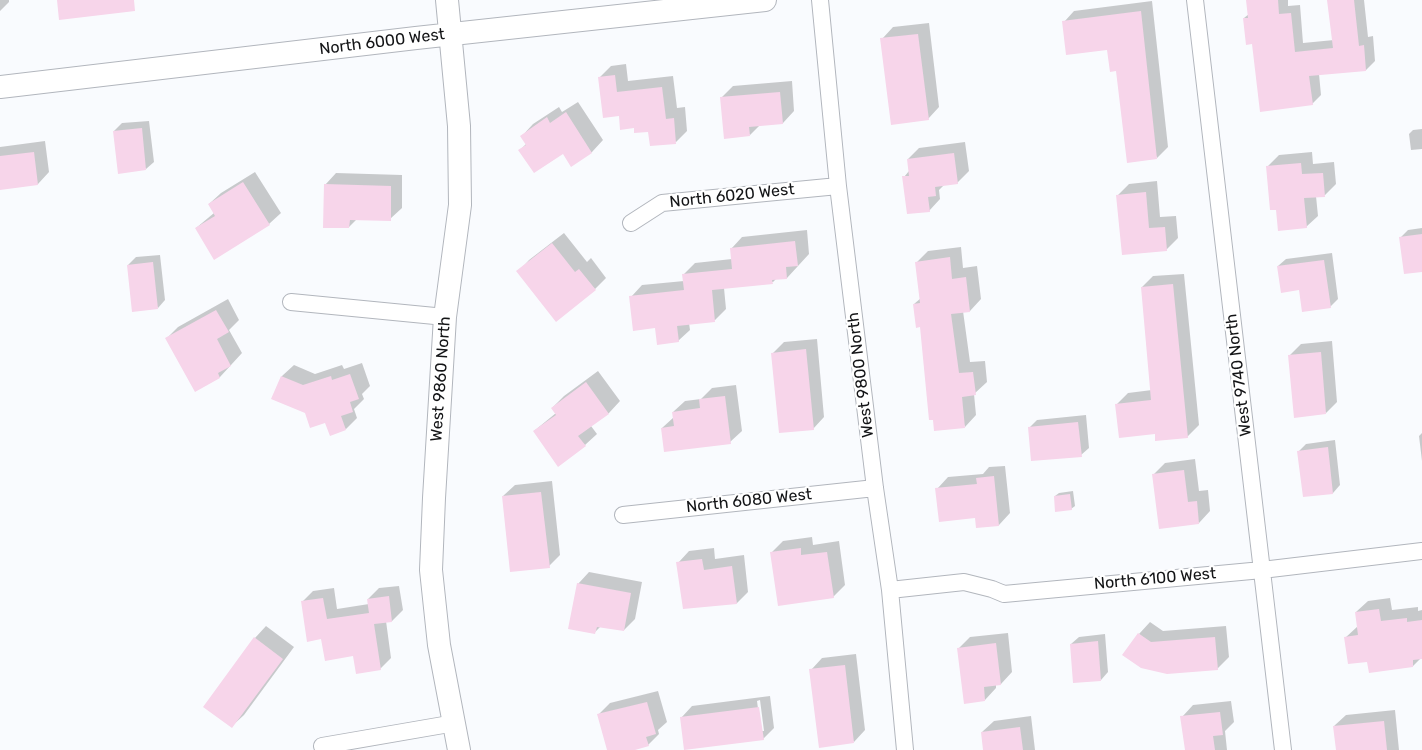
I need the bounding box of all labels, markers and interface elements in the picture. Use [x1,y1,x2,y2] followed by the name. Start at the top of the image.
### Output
[318,25,446,59] street label: North 6000 West
[669,180,795,212] street label: North 6020 West
[844,311,878,439] street label: West 9800 North
[1222,313,1256,437] street label: West 9740 North
[427,316,455,442] street label: West 9860 North
[685,485,813,517] street label: North 6080 West
[1093,564,1217,594] street label: North 6100 West

